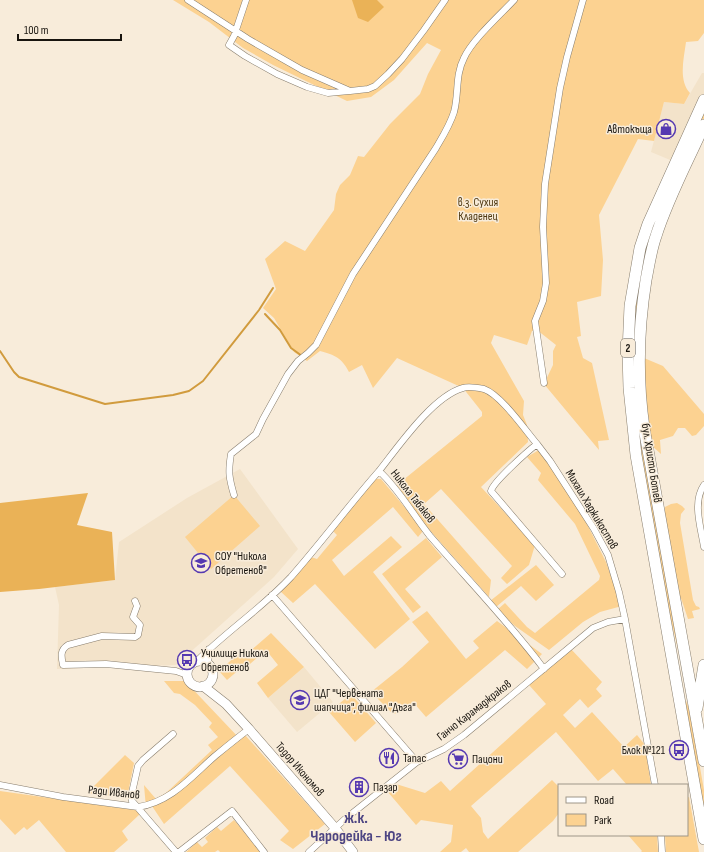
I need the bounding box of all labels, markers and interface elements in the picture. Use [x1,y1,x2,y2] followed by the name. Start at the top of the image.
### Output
[18,16,121,42] scale bar
[24,23,49,38] text: 100 m
[655,118,677,140] shop icon: Автокъща
[606,122,652,137] place label: Автокъща
[458,195,498,224] park label: в.з. Сухия Кладенец
[621,339,635,357] road number: 2
[638,422,665,504] street label: бул. Христо Ботев
[387,466,438,526] street label: Никола Табаков
[562,467,621,552] street label: Михаил Хаджикостов
[215,549,267,578] place label: СОУ "Никола Обретенов"
[190,552,212,574] school or university icon: СОУ "Никола Обретенов"
[201,646,269,675] place label: Училище Никола Обретенов
[176,649,198,671] bus stop icon: Училище Никола Обретенов
[434,677,515,744] street label: Ганчо Карамаджраков
[314,686,416,715] place label: ЦДГ "Червената шапчица", филиал "Дъга"
[289,689,311,711] school or university icon: ЦДГ "Червената шапчица", филиал "Дъга"
[272,739,327,800] street label: Тодор Икономов
[668,739,690,761] bus stop icon: Блок №121
[622,743,666,758] place label: Блок №121
[378,747,400,769] restaurant icon: Тапас
[447,748,469,770] supermarket icon: Пацони
[403,751,426,766] place label: Тапас
[472,752,503,767] place label: Пацони
[348,776,370,798] building icon: Пазар
[373,780,398,795] place label: Пазар
[87,782,141,803] street label: Ради Иванов
[558,784,688,836] legend
[594,793,614,808] text: Road
[310,809,402,846] district label: ж.к. Чародейка - Юг
[594,813,612,828] text: Park

